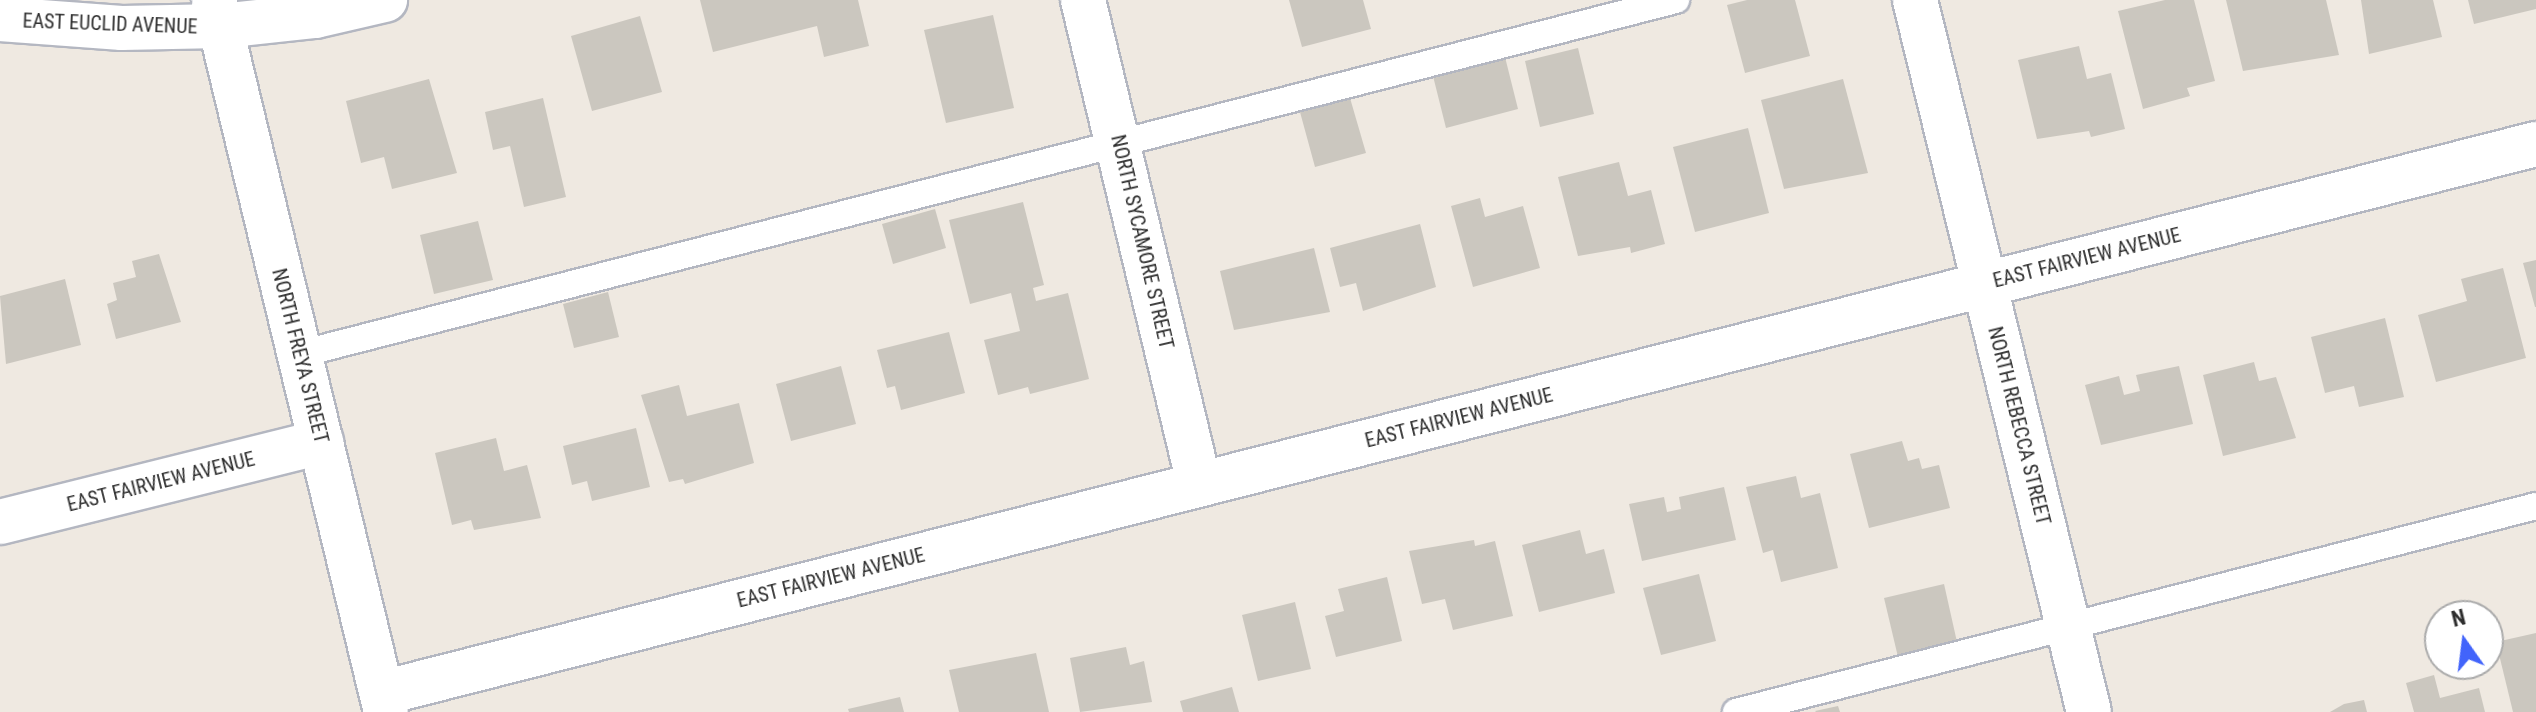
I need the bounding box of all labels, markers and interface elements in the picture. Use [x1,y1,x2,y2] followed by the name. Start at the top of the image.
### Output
[22,9,198,39] street label: EAST EUCLID AVENUE
[1106,132,1178,352] street label: NORTH SYCAMORE STREET
[1990,223,2184,293] street label: EAST FAIRVIEW AVENUE
[267,266,333,446] street label: NORTH FREYA STREET
[1983,324,2055,528] street label: NORTH REBECCA STREET
[1362,383,1556,453] street label: EAST FAIRVIEW AVENUE
[64,447,258,517] street label: EAST FAIRVIEW AVENUE
[734,543,928,613] street label: EAST FAIRVIEW AVENUE
[2424,600,2504,680] north arrow
[2449,604,2468,632] text: N

